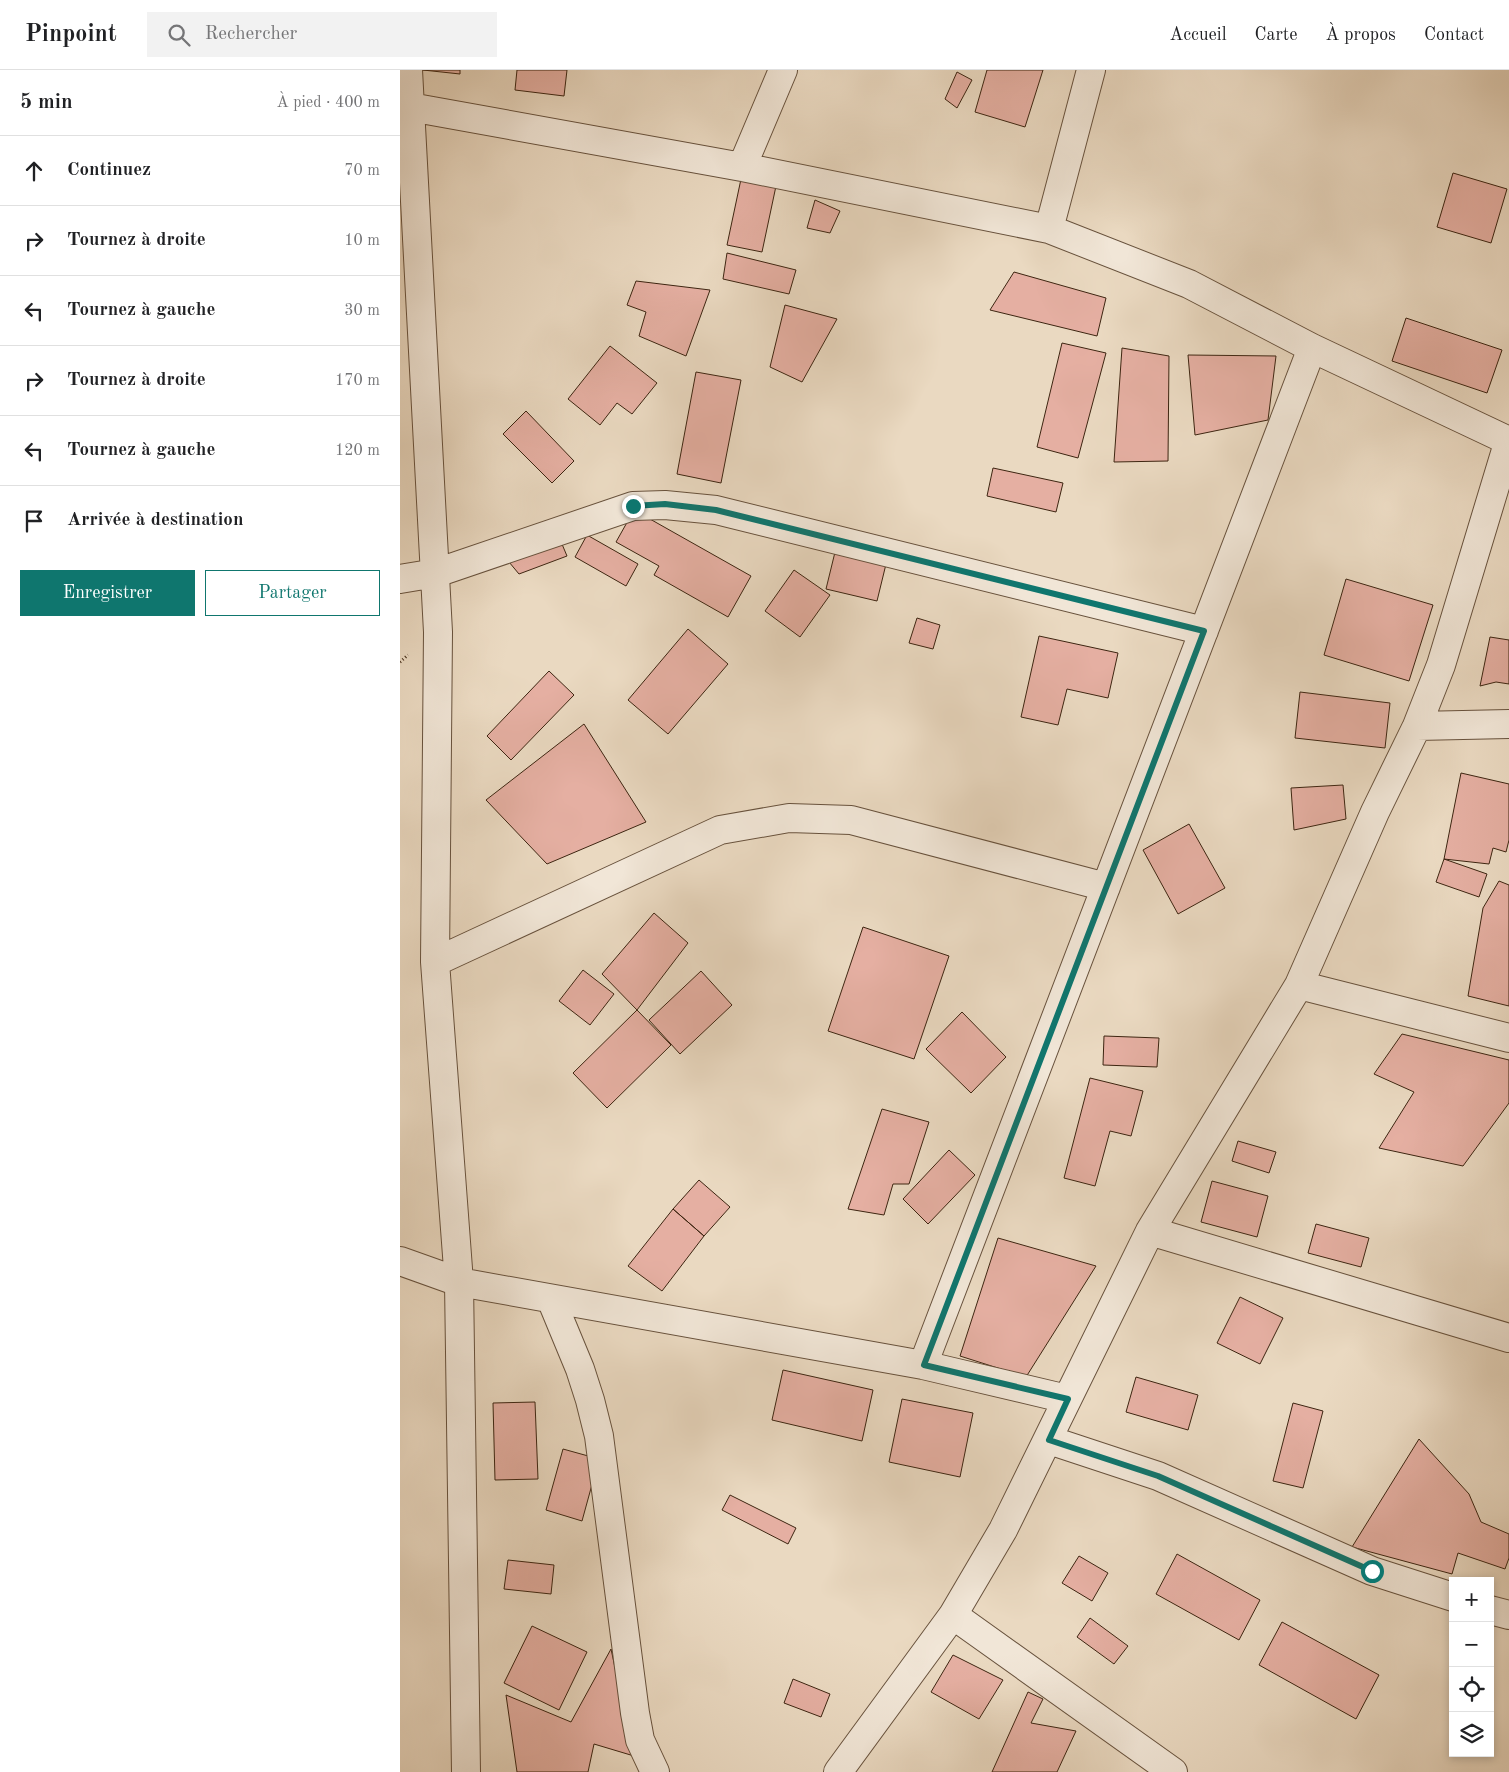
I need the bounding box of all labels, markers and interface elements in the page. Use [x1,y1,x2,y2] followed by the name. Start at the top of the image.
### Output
[147,12,497,57] search box
[165,21,193,49] icon: search
[25,23,117,47] text: Pinpoint
[205,25,297,44] text: Rechercher
[1169,26,1227,44] text: Accueil
[1255,26,1297,44] text: Carte
[1325,26,1396,44] text: À propos
[1424,26,1484,44] text: Contact
[20,92,73,113] text: 5 min
[277,95,380,111] text: À pied · 400 m
[20,157,48,185] icon: ahead
[67,161,151,180] text: Continuez
[344,163,380,179] text: 70 m
[20,227,48,255] icon: right
[67,231,206,250] text: Tournez à droite
[344,233,380,249] text: 10 m
[20,297,48,325] icon: left
[67,301,215,320] text: Tournez à gauche
[344,303,380,319] text: 30 m
[20,367,48,395] icon: right
[67,371,206,390] text: Tournez à droite
[335,373,380,389] text: 170 m
[20,437,48,465] icon: left
[67,441,215,460] text: Tournez à gauche
[335,443,380,459] text: 120 m
[622,495,645,518] route end
[20,507,48,535] icon: arrive
[67,511,243,530] text: Arrivée à destination
[20,570,195,616] button: Enregistrer
[205,570,380,616] button: Partager
[1361,1560,1384,1583] route start
[1449,1577,1494,1757] map controls
[1449,1577,1494,1622] button: +
[1449,1622,1494,1667] button: −
[1449,1667,1494,1712] button: locate
[1449,1712,1494,1757] button: layers

